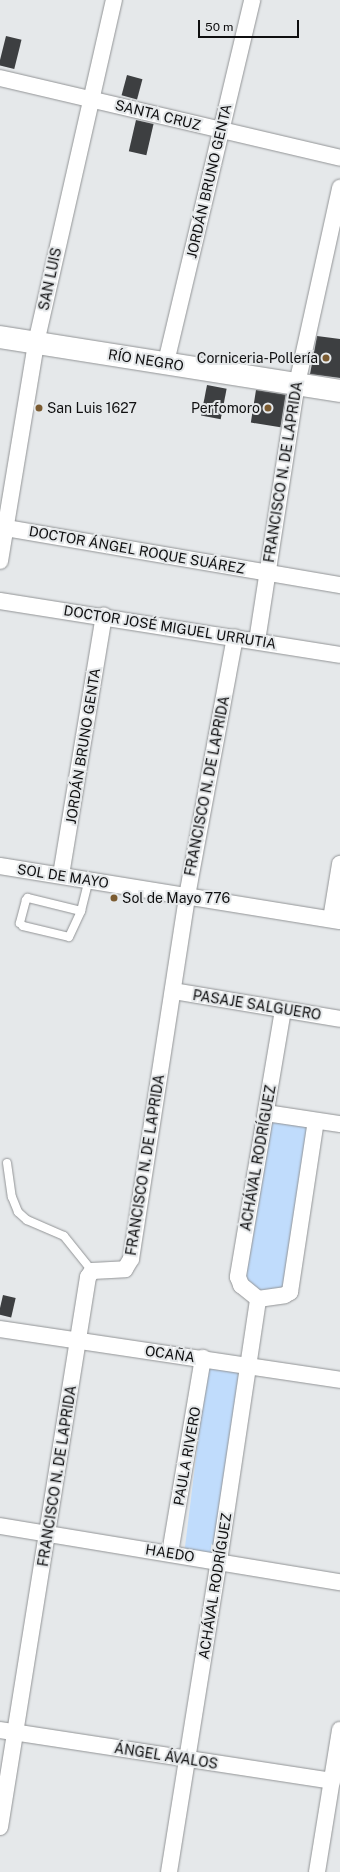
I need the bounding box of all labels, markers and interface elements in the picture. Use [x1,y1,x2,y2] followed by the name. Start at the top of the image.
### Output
[200,12,301,38] scale bar
[205,20,233,34] text: 50 m
[113,96,203,134] street label: SANTA CRUZ
[183,102,235,260] street label: JORDÁN BRUNO GENTA
[35,246,65,312] street label: SAN LUIS
[107,346,185,374] street label: RÍO NEGRO
[197,350,318,366] place label: Corniceria-Pollería
[321,353,331,363] marker: Corniceria-Pollería
[260,380,306,564] street label: FRANCISCO N. DE LAPRIDA
[47,400,137,416] place label: San Luis 1627
[191,400,260,416] place label: Perfomoro
[34,403,44,413] marker: San Luis 1627
[263,403,273,413] marker: Perfomoro
[28,523,246,577] street label: DOCTOR ÁNGEL ROQUE SUÁREZ
[63,602,277,652] street label: DOCTOR JOSÉ MIGUEL URRUTIA
[62,667,104,825] street label: JORDÁN BRUNO GENTA
[181,694,233,878] street label: FRANCISCO N. DE LAPRIDA
[16,860,110,892] street label: SOL DE MAYO
[122,890,231,906] place label: Sol de Mayo 776
[109,893,119,903] marker: Sol de Mayo 776
[192,987,322,1023] street label: PASAJE SALGUERO
[122,1073,168,1257] street label: FRANCISCO N. DE LAPRIDA
[237,1084,279,1232] street label: ACHÁVAL RODRÍGUEZ
[144,1342,196,1366] street label: OCAÑA
[34,1384,80,1568] street label: FRANCISCO N. DE LAPRIDA
[170,1405,204,1507] street label: PAULA RIVERO
[195,1512,235,1660] street label: ACHÁVAL RODRÍGUEZ
[144,1541,196,1565] street label: HAEDO
[113,1740,219,1772] street label: ÁNGEL ÁVALOS

